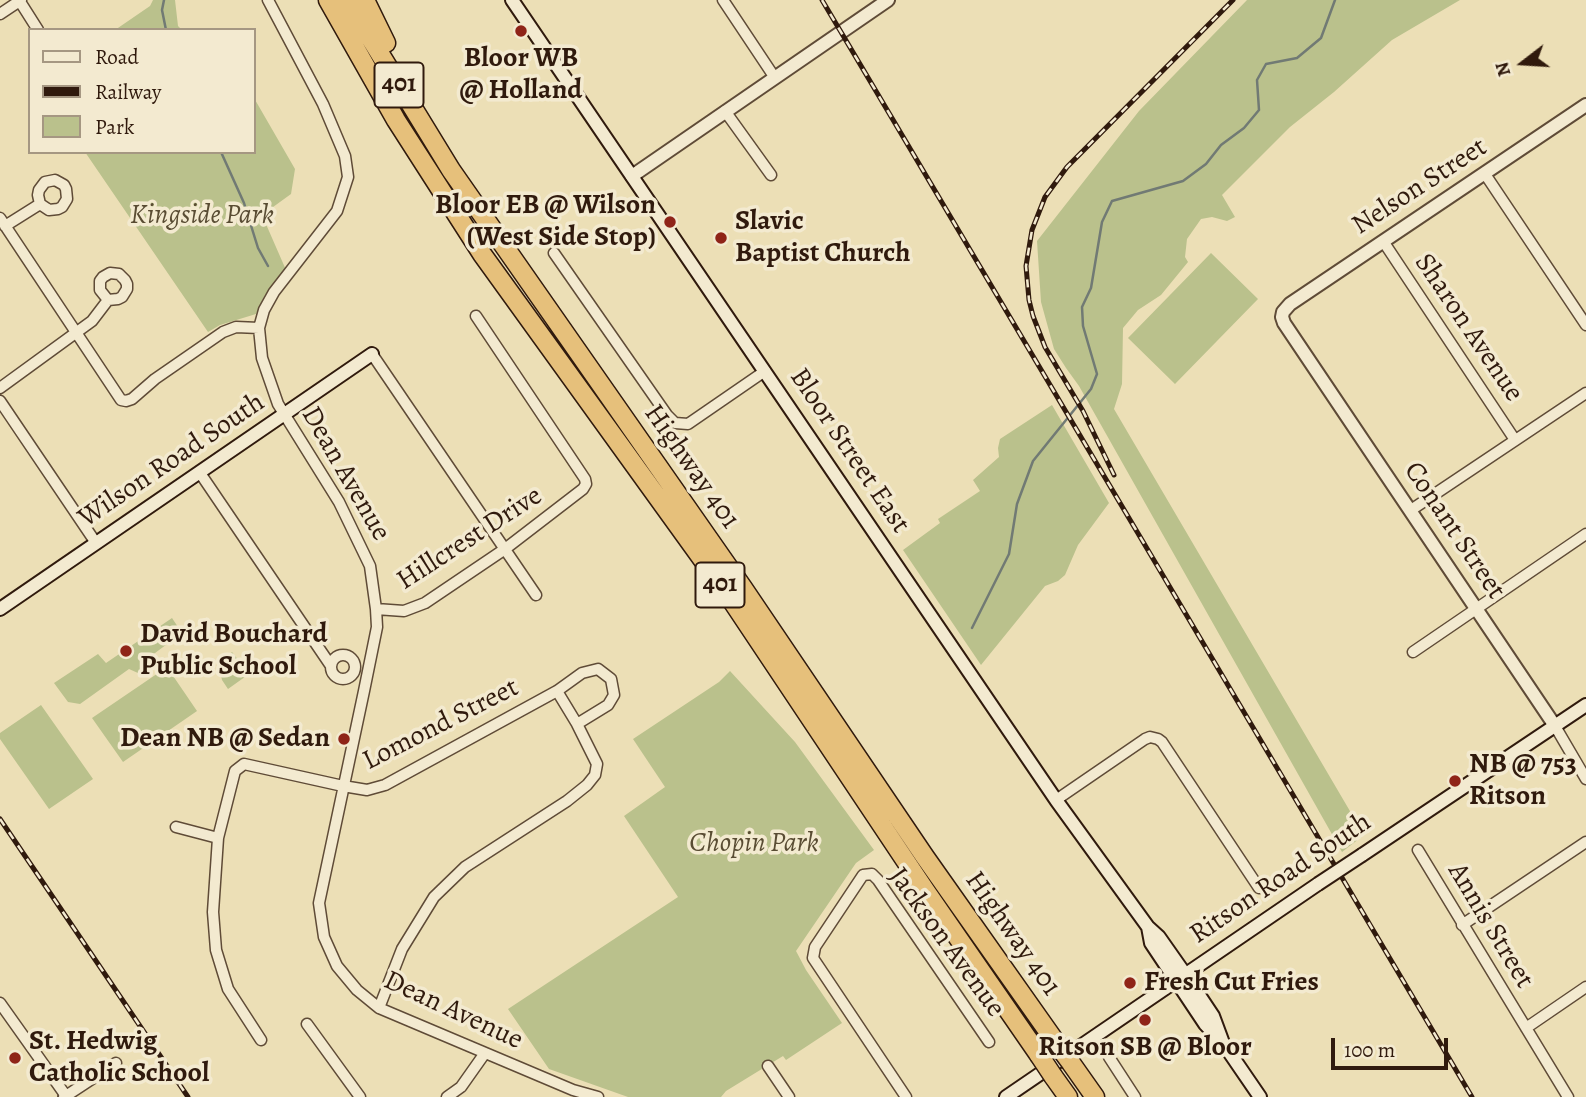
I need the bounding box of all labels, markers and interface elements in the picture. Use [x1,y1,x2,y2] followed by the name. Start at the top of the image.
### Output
[513,23,529,39] marker: Bloor WB @ Holland
[28,28,256,154] legend
[1488,28,1558,98] north arrow
[460,42,582,108] place label: Bloor WB @ Holland
[95,43,139,71] text: Road
[1488,59,1517,80] text: N
[374,62,424,108] road number: 401
[95,78,161,106] text: Railway
[95,113,134,141] text: Park
[1346,131,1494,243] street label: Nelson Street
[435,189,656,255] place label: Bloor EB @ Wilson (West Side Stop)
[130,199,274,233] park label: Kingside Park
[735,205,910,271] place label: Slavic Baptist Church
[662,214,678,230] marker: Bloor EB @ Wilson (West Side Stop)
[713,230,729,246] marker: Slavic Baptist Church
[1406,248,1530,408] street label: Sharon Avenue
[781,362,917,540] street label: Bloor Street East
[73,386,271,536] street label: Wilson Road South
[636,398,746,536] street label: Highway 401
[293,401,397,547] street label: Dean Avenue
[1396,456,1512,606] street label: Conant Street
[391,480,549,598] street label: Hillcrest Drive
[696,562,744,608] road number: 401
[140,618,328,684] place label: David Bouchard Public School
[118,643,134,659] marker: David Bouchard Public School
[358,671,524,779] street label: Lomond Street
[120,722,330,756] place label: Dean NB @ Sedan
[336,731,352,747] marker: Dean NB @ Sedan
[1469,748,1577,814] place label: NB @ 753 Ritson
[1447,773,1463,789] marker: NB @ 753 Ritson
[1184,806,1378,952] street label: Ritson Road South
[689,827,819,861] park label: Chopin Park
[1440,857,1540,995] street label: Annis Street
[881,862,1011,1024] street label: Jackson Avenue
[957,865,1067,1003] street label: Highway 401
[378,964,528,1058] street label: Dean Avenue
[1144,966,1319,1000] place label: Fresh Cut Fries
[1122,975,1138,991] marker: Fresh Cut Fries
[1137,1012,1153,1028] marker: Ritson SB @ Bloor
[1334,1024,1451,1068] scale bar
[29,1025,209,1091] place label: St. Hedwig Catholic School
[1038,1031,1252,1065] place label: Ritson SB @ Bloor
[1344,1036,1395,1064] text: 100 m
[7,1050,23,1066] marker: St. Hedwig Catholic School

